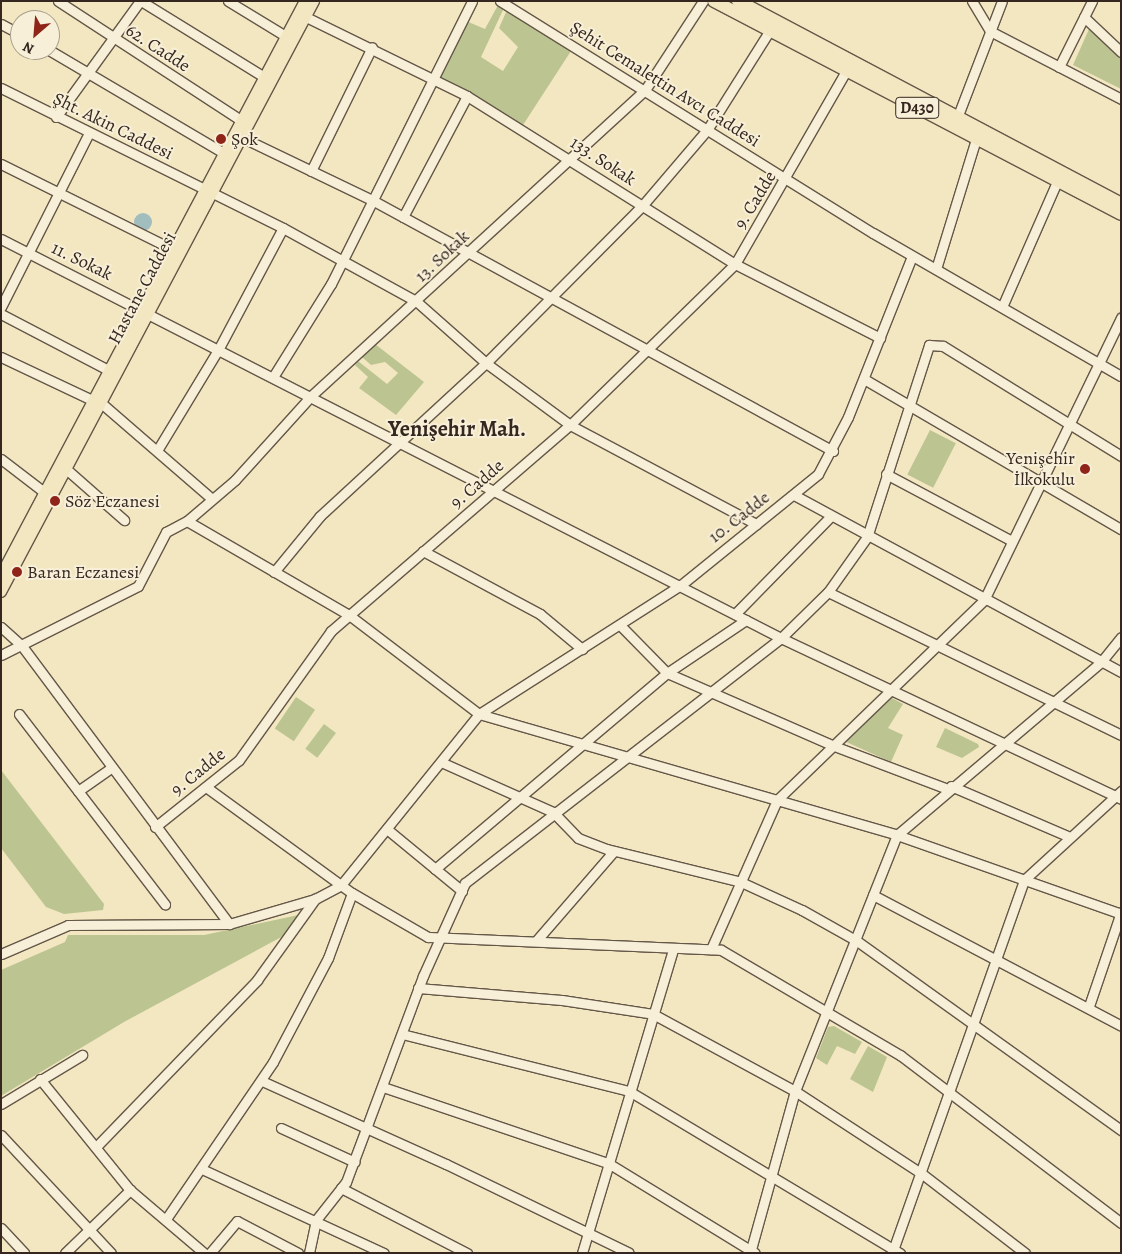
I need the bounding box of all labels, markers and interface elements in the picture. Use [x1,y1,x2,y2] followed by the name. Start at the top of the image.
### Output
[10,10,60,60] north arrow
[566,17,764,151] street label: Şehit Cemalettin Avcı Caddesi
[122,19,194,77] street label: 62. Cadde
[20,37,37,59] text: N
[49,88,177,164] street label: Şht. Akin Caddesi
[894,95,940,122] road number: D430
[231,128,258,150] place label: Şok
[566,132,640,190] street label: 133. Sokak
[215,133,227,145] marker: Şok
[729,167,781,233] street label: 9. Cadde
[410,225,474,287] street label: 13. Sokak
[103,228,181,348] street label: Hastane Caddesi
[48,237,116,285] street label: 11. Sokak
[388,417,526,443] district label: Yenişehir Mah.
[1006,448,1075,490] place label: Yenişehir İlkokulu
[446,455,508,513] street label: 9. Cadde
[1079,463,1091,475] marker: Yenişehir İlkokulu
[704,486,774,548] street label: 10. Cadde
[65,490,160,512] place label: Söz Eczanesi
[49,495,61,507] marker: Söz Eczanesi
[27,561,139,583] place label: Baran Eczanesi
[11,566,23,578] marker: Baran Eczanesi
[166,743,230,801] street label: 9. Cadde

